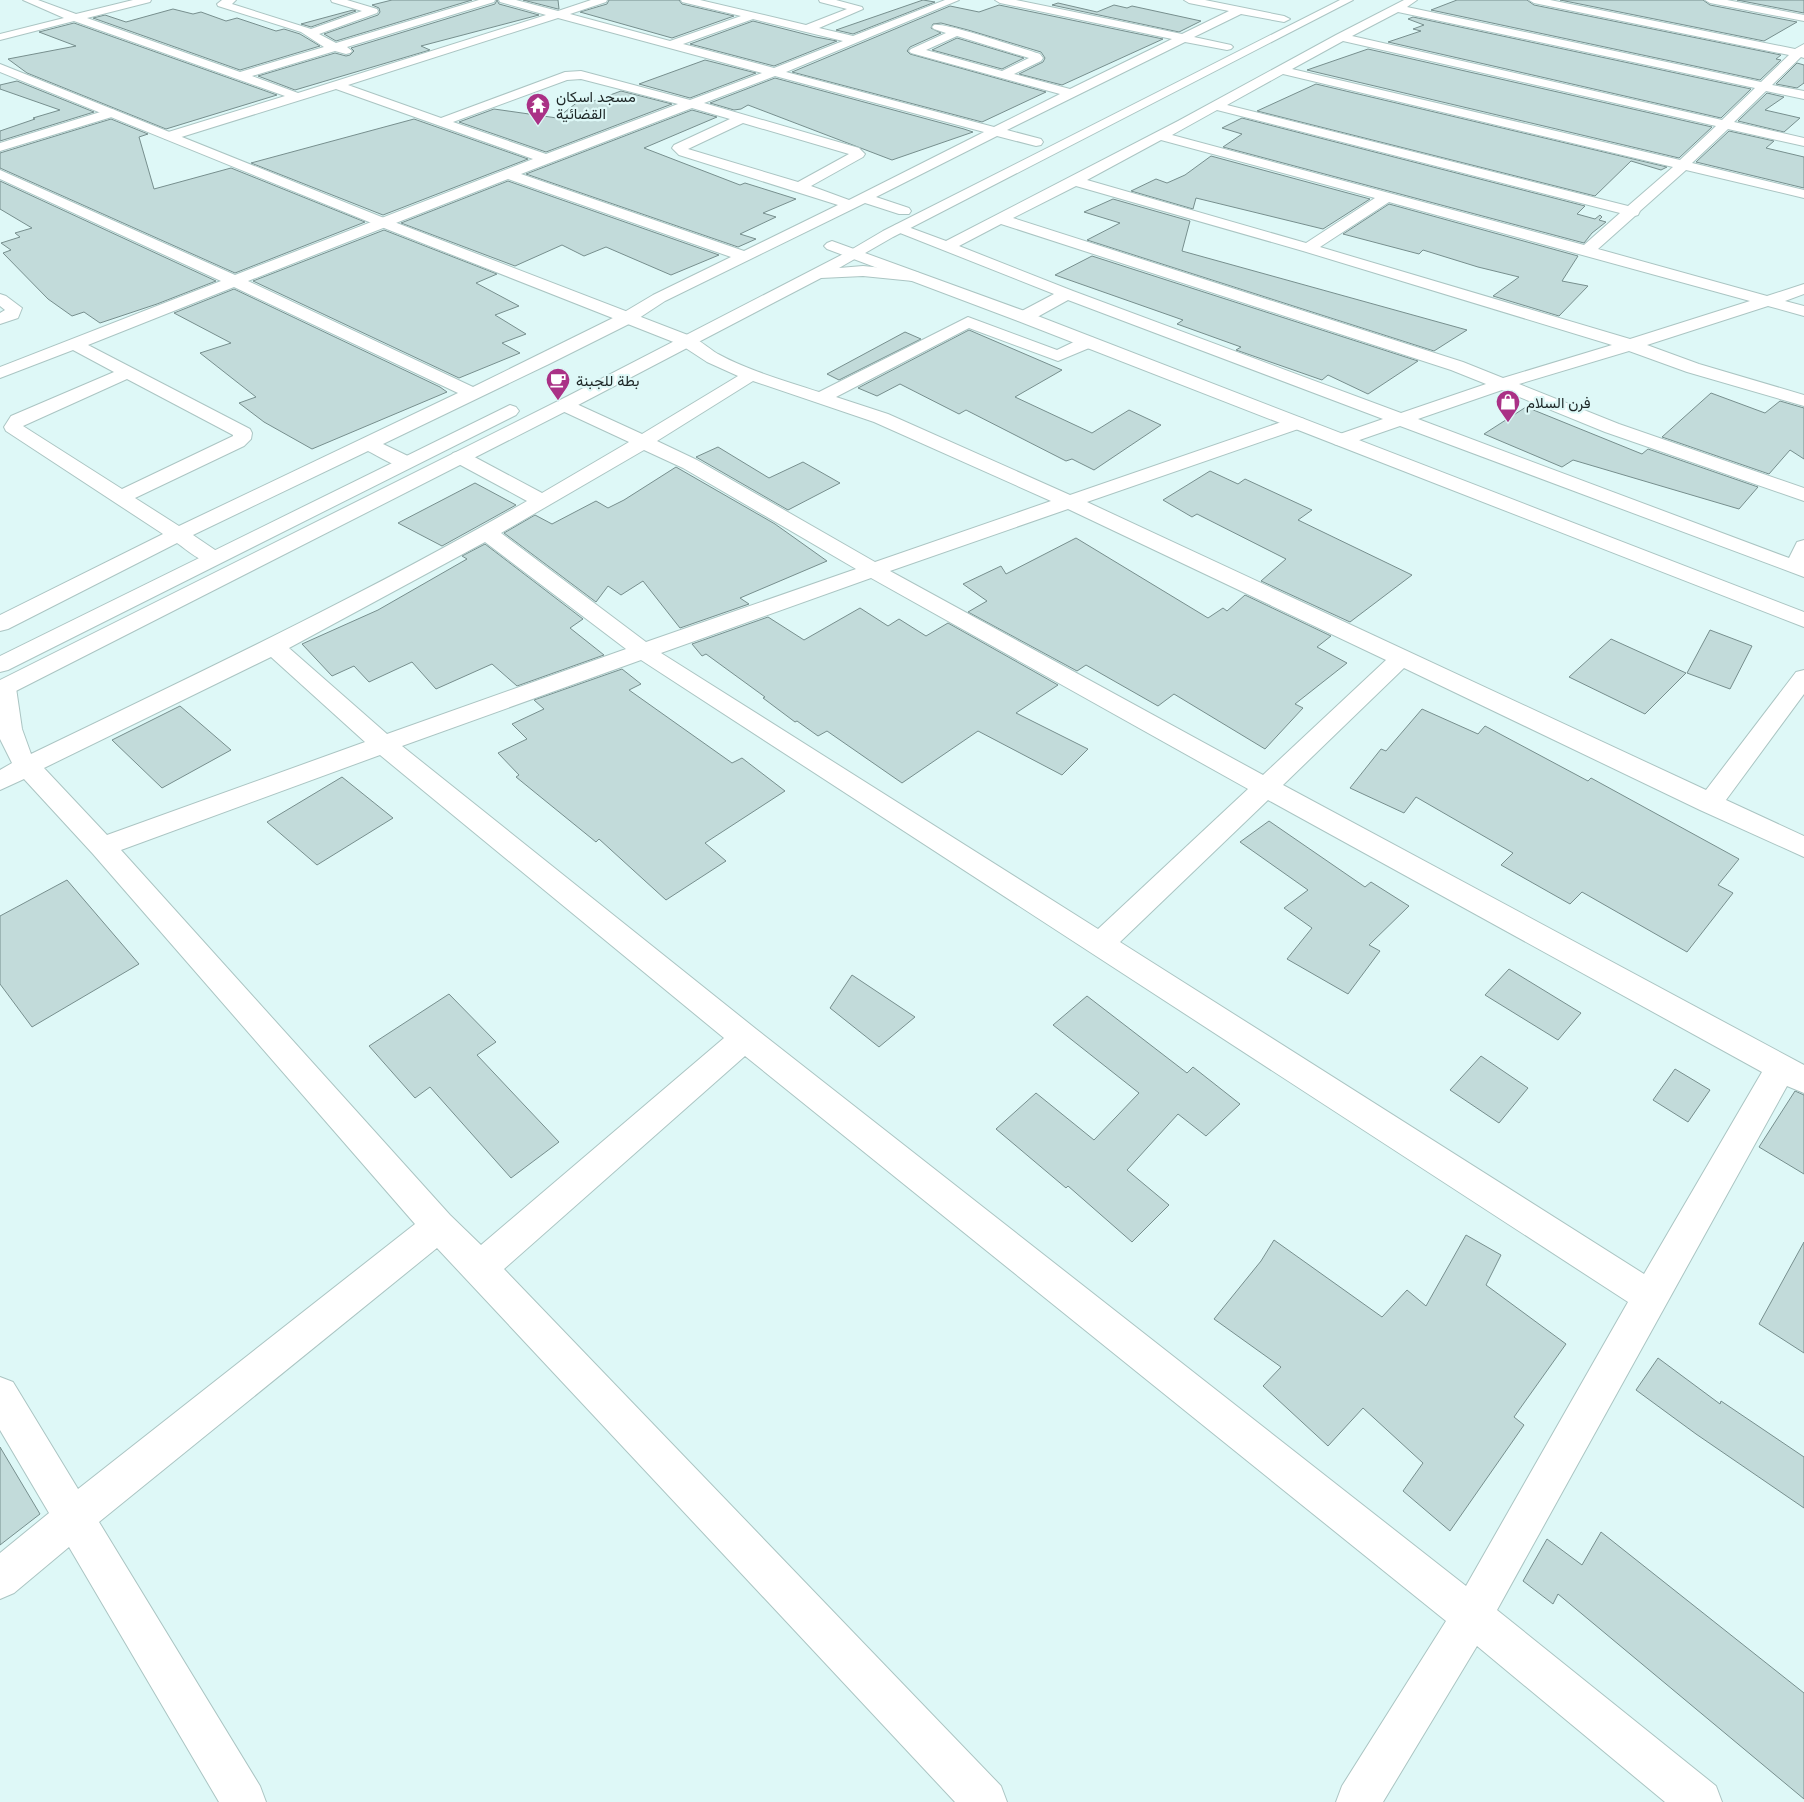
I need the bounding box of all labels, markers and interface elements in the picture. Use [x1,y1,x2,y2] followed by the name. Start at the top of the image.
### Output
[556,87,636,123] place label: مسجد اسكان القضائية
[525,92,551,126] temple icon: مسجد اسكان القضائية
[545,367,571,401] cafe icon: بطة للجبنة
[576,371,640,390] place label: بطة للجبنة
[1495,389,1521,423] shop icon: فرن السلام
[1526,393,1591,413] place label: فرن السلام

